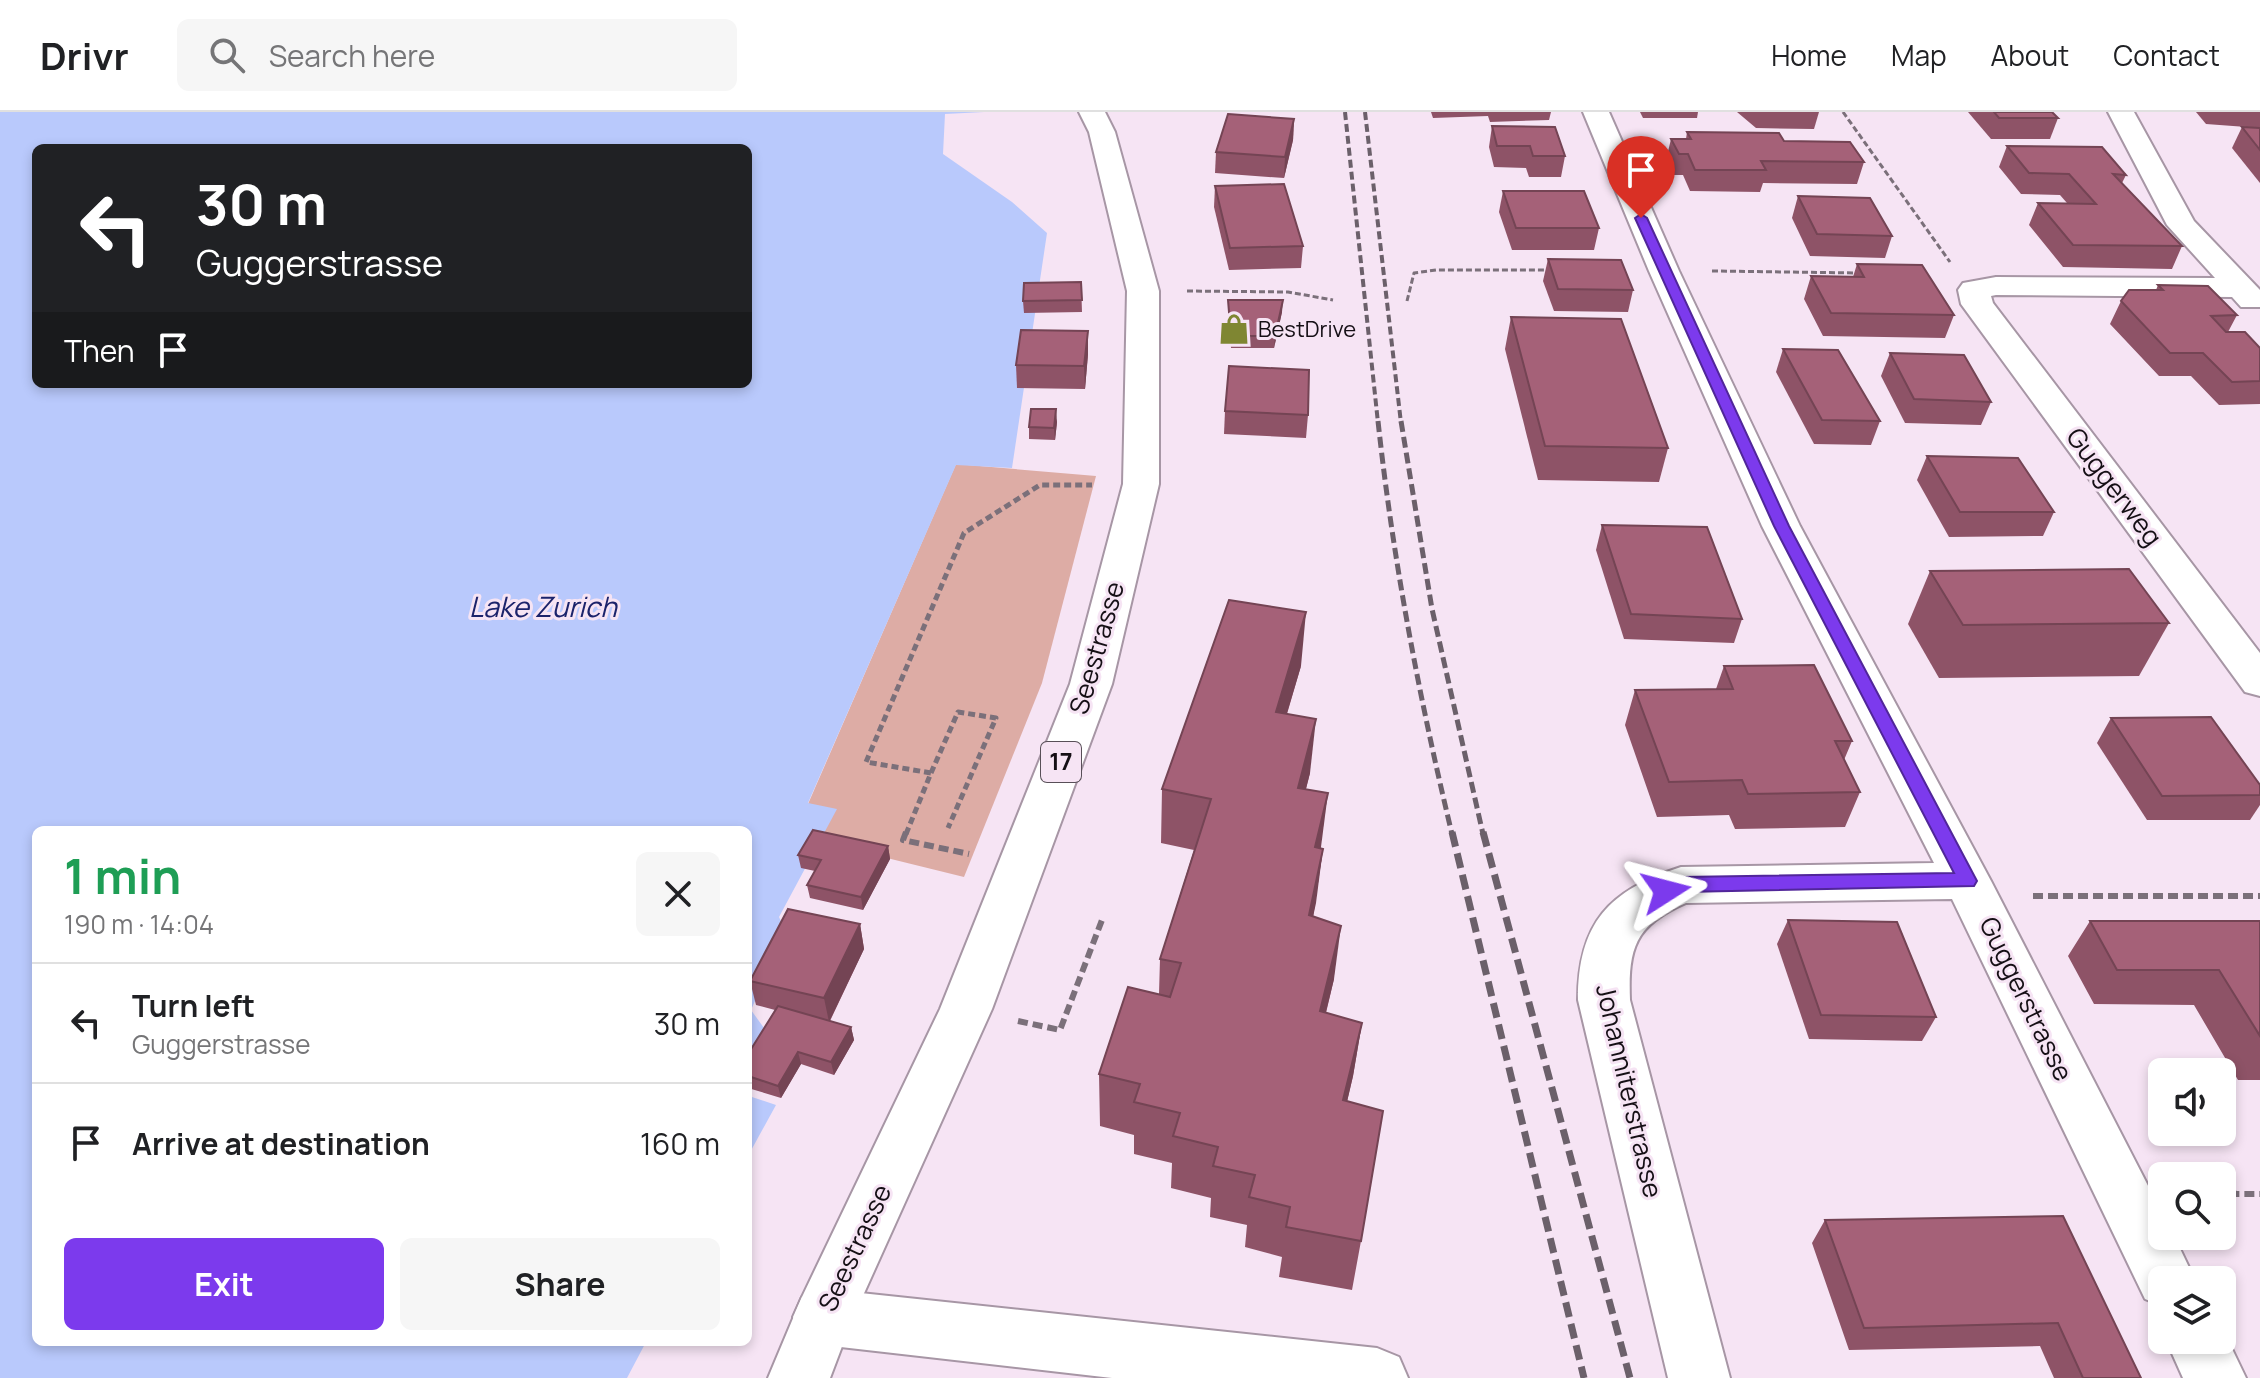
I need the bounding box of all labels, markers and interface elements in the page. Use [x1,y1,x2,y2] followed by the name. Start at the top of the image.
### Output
[177,19,737,91] search box
[40,29,129,81] text: Drivr
[205,33,249,77] icon: search
[269,35,435,76] text: Search here
[1771,36,1847,74] text: Home
[1891,36,1947,74] text: Map
[1991,36,2069,74] text: About
[2113,36,2220,74] text: Contact
[1607,136,1675,218] pin
[1619,148,1663,192] icon: arrive
[196,165,327,242] text: 30 m
[64,176,168,280] icon: left
[196,238,443,287] text: Guggerstrasse
[1217,312,1251,346] shop icon: BestDrive
[1258,314,1356,344] place label: BestDrive
[151,328,195,372] icon: arrive
[64,330,135,371] text: Then
[2059,420,2171,553] street label: Guggerweg
[1060,577,1132,718] street label: Seestrasse
[469,587,618,625] water label: Lake Zurich
[1041,742,1081,782] road number: 17
[64,843,181,908] text: 1 min
[1624,849,1708,933] position arrow
[636,852,720,936] button: close
[64,906,214,942] text: 190 m · 14:04
[1972,910,2082,1087] street label: Guggerstrasse
[1588,980,1672,1201] street label: Johanniterstrasse
[132,985,255,1026] text: Turn left
[64,1001,108,1045] icon: left
[654,1003,720,1044] text: 30 m
[132,1026,310,1062] text: Guggerstrasse
[2148,1058,2236,1354] map controls
[2148,1058,2236,1146] button: sound
[64,1121,108,1165] icon: arrive
[132,1123,430,1164] text: Arrive at destination
[640,1123,720,1164] text: 160 m
[2148,1162,2236,1250] button: search
[809,1178,899,1317] street label: Seestrasse
[64,1238,384,1330] button: Exit
[400,1238,720,1330] button: Share
[2148,1266,2236,1354] button: layers

